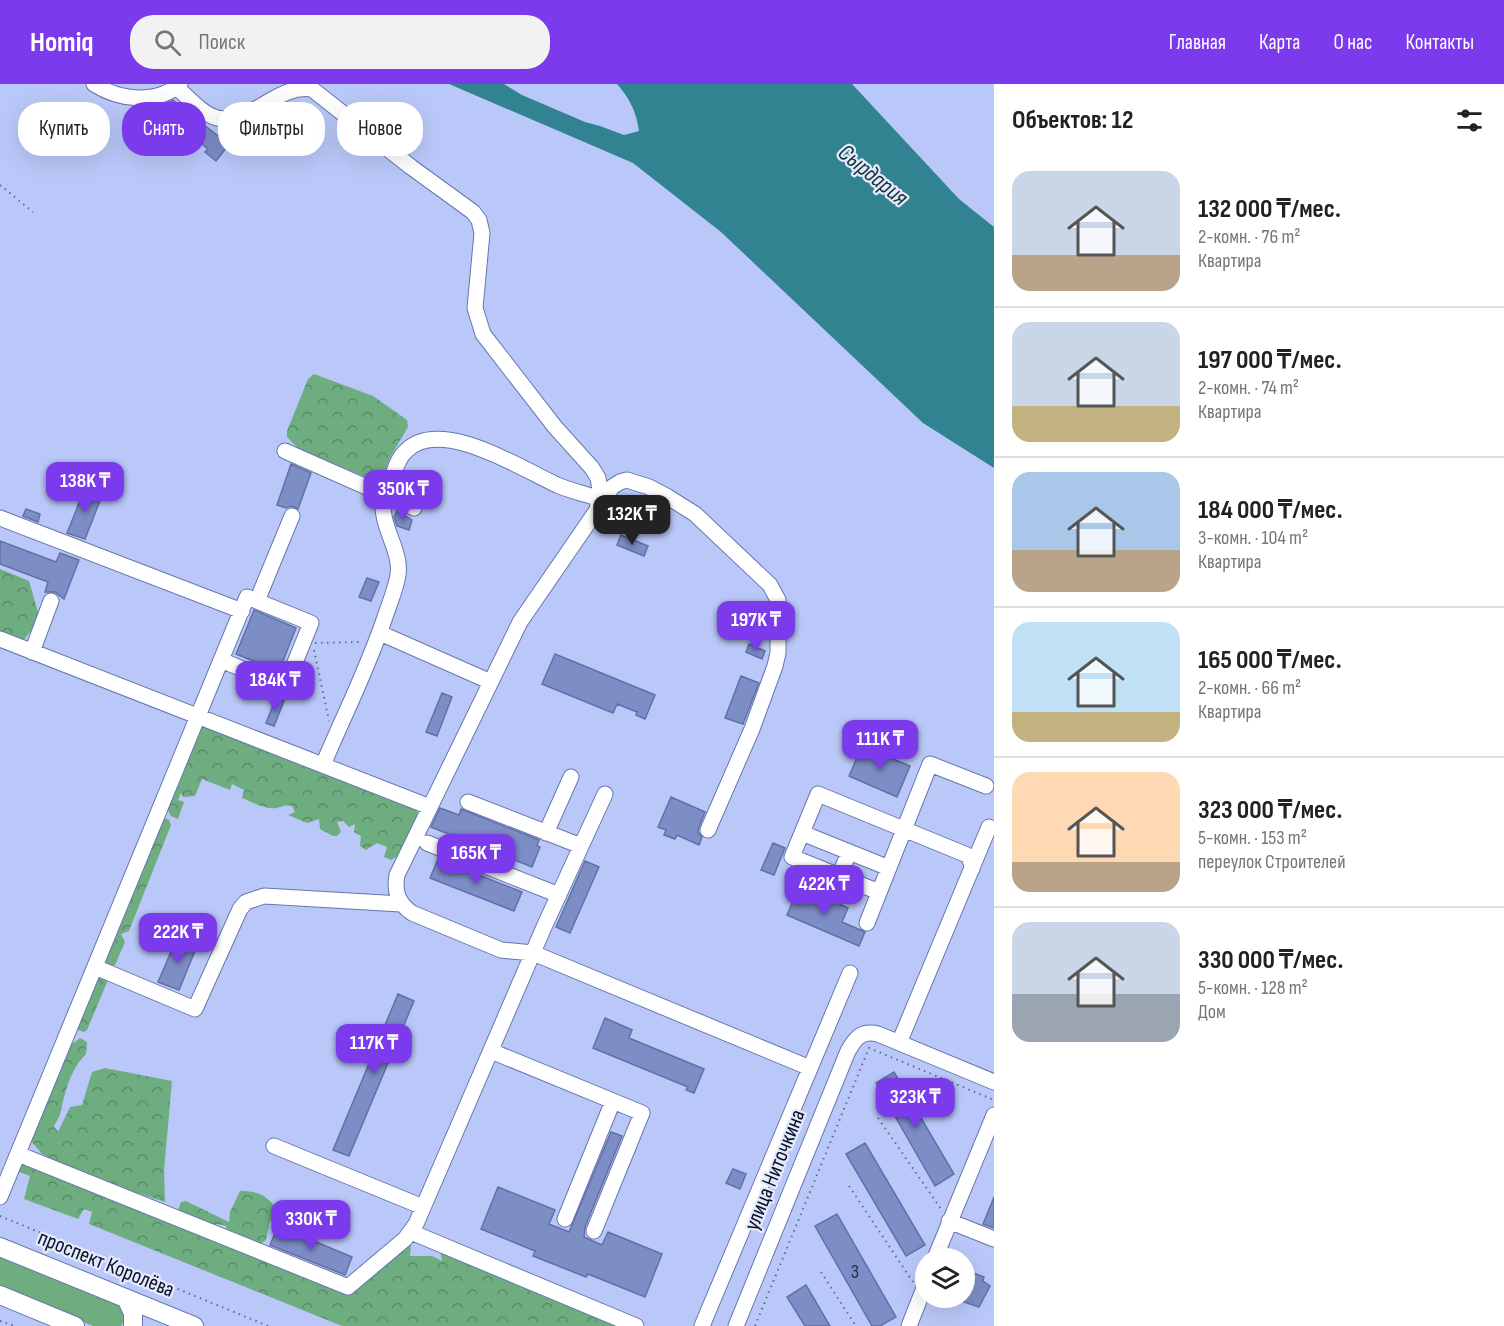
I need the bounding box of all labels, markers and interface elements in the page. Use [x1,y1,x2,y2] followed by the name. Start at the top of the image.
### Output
[130,15,550,69] search box
[30,26,94,59] text: Homiq
[151,26,184,59] icon: search
[199,29,245,56] text: Поиск
[1169,30,1226,55] text: Главная
[1259,30,1300,55] text: Карта
[1333,30,1372,55] text: О нас
[1405,30,1474,55] text: Контакты
[18,102,110,156] chip: Купить
[122,102,206,156] chip: Снять
[218,102,325,156] chip: Фильтры
[337,102,423,156] chip: Новое
[1453,104,1486,137] icon: filters
[1012,105,1133,136] text: Объектов: 12
[832,138,915,213] water label: Сырдария
[1198,194,1341,225] text: 132 000 ₸/мес.
[1060,195,1132,267] icon: home
[1198,225,1300,249] text: 2-комн. · 76 m²
[1198,249,1262,273] text: Квартира
[1198,345,1342,376] text: 197 000 ₸/мес.
[1060,346,1132,418] icon: home
[1198,376,1299,400] text: 2-комн. · 74 m²
[1198,400,1262,424] text: Квартира
[36,462,134,513] pin: 138K ₸
[60,469,110,493] text: 138K ₸
[354,470,452,521] pin: 350K ₸
[377,477,429,501] text: 350K ₸
[583,495,681,546] pin: 132K ₸
[1198,495,1343,526] text: 184 000 ₸/мес.
[1060,496,1132,568] icon: home
[607,502,657,526] text: 132K ₸
[1198,526,1308,550] text: 3-комн. · 104 m²
[1198,550,1262,574] text: Квартира
[707,601,805,652] pin: 197K ₸
[731,608,781,632] text: 197K ₸
[1198,645,1342,676] text: 165 000 ₸/мес.
[1060,646,1132,718] icon: home
[226,661,324,712] pin: 184K ₸
[250,668,300,692] text: 184K ₸
[1198,676,1301,700] text: 2-комн. · 66 m²
[1198,700,1262,724] text: Квартира
[831,720,929,771] pin: 111K ₸
[856,727,904,751] text: 111K ₸
[1198,795,1343,826] text: 323 000 ₸/мес.
[1060,796,1132,868] icon: home
[1198,826,1307,850] text: 5-комн. · 153 m²
[427,834,525,885] pin: 165K ₸
[451,841,501,865] text: 165K ₸
[1198,850,1346,874] text: переулок Строителей
[775,865,873,916] pin: 422K ₸
[799,872,849,896] text: 422K ₸
[129,913,227,964] pin: 222K ₸
[153,920,203,944] text: 222K ₸
[1198,945,1344,976] text: 330 000 ₸/мес.
[1060,946,1132,1018] icon: home
[1198,976,1308,1000] text: 5-комн. · 128 m²
[1198,1000,1226,1024] text: Дом
[325,1024,423,1075] pin: 117K ₸
[350,1031,398,1055] text: 117K ₸
[866,1078,964,1129] pin: 323K ₸
[890,1085,940,1109] text: 323K ₸
[739,1106,811,1234] street label: улица Ниточкина
[262,1200,360,1251] pin: 330K ₸
[285,1207,337,1231] text: 330K ₸
[34,1224,178,1304] street label: проспект Королёва
[915,1248,975,1308] map controls
[915,1248,975,1308] button: layers
[851,1260,859,1284] house number: 3

